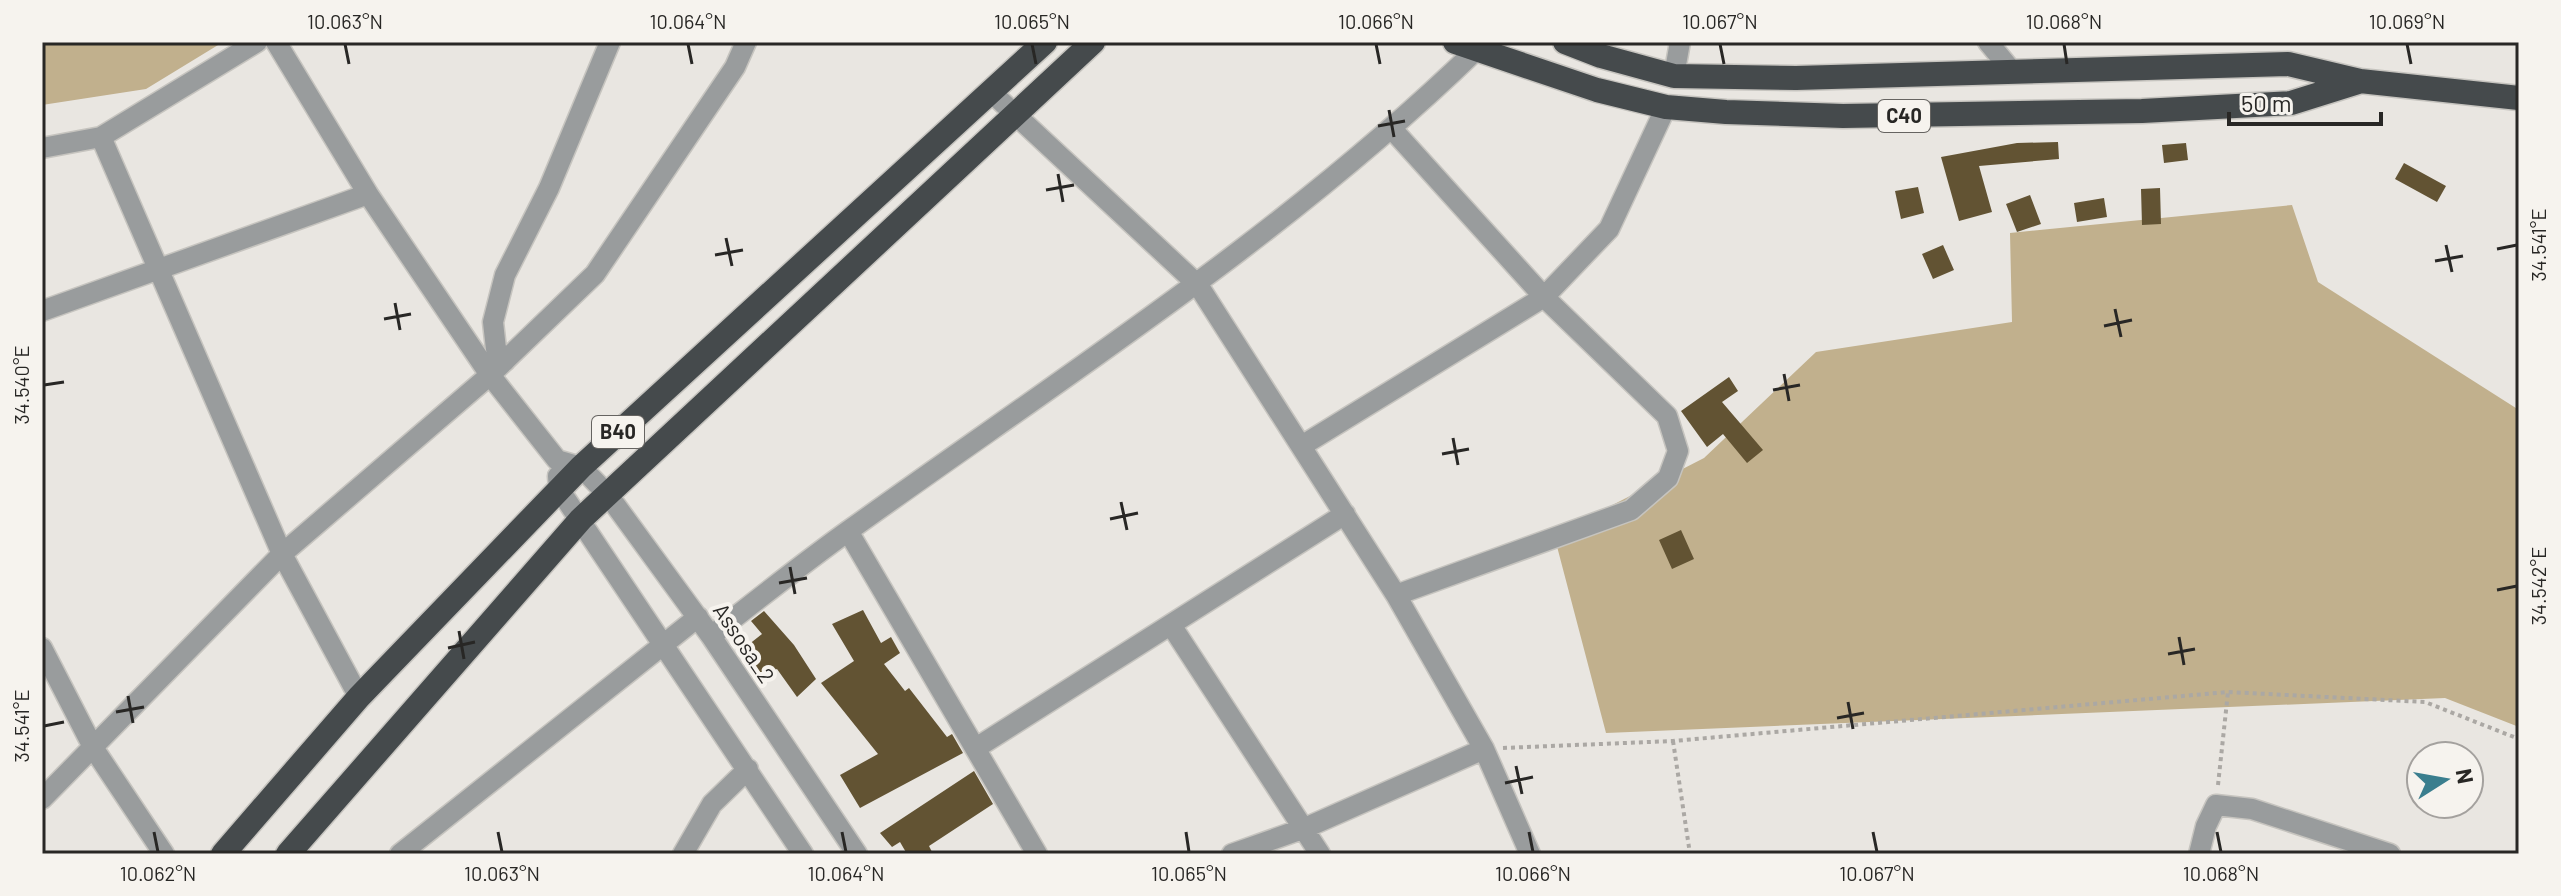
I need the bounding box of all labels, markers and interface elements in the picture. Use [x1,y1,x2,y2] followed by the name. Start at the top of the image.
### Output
[307,9,383,33] text: 10.063°N
[650,9,726,33] text: 10.064°N
[994,9,1070,33] text: 10.065°N
[1338,9,1414,33] text: 10.066°N
[1682,9,1758,33] text: 10.067°N
[2026,9,2102,33] text: 10.068°N
[2369,9,2445,33] text: 10.069°N
[2229,76,2381,126] scale bar
[2241,88,2292,117] text: 50 m
[1878,100,1930,132] road number: C40
[2526,208,2550,282] text: 34.541°E
[9,345,33,425] text: 34.540°E
[592,416,644,448] road number: B40
[2526,547,2550,625] text: 34.542°E
[709,598,781,687] street label: Assosa_2
[9,689,33,763] text: 34.541°E
[2405,740,2485,820] north arrow
[2451,766,2480,786] text: N
[120,861,196,885] text: 10.062°N
[464,861,540,885] text: 10.063°N
[808,861,884,885] text: 10.064°N
[1151,861,1227,885] text: 10.065°N
[1495,861,1571,885] text: 10.066°N
[1839,861,1915,885] text: 10.067°N
[2183,861,2259,885] text: 10.068°N

